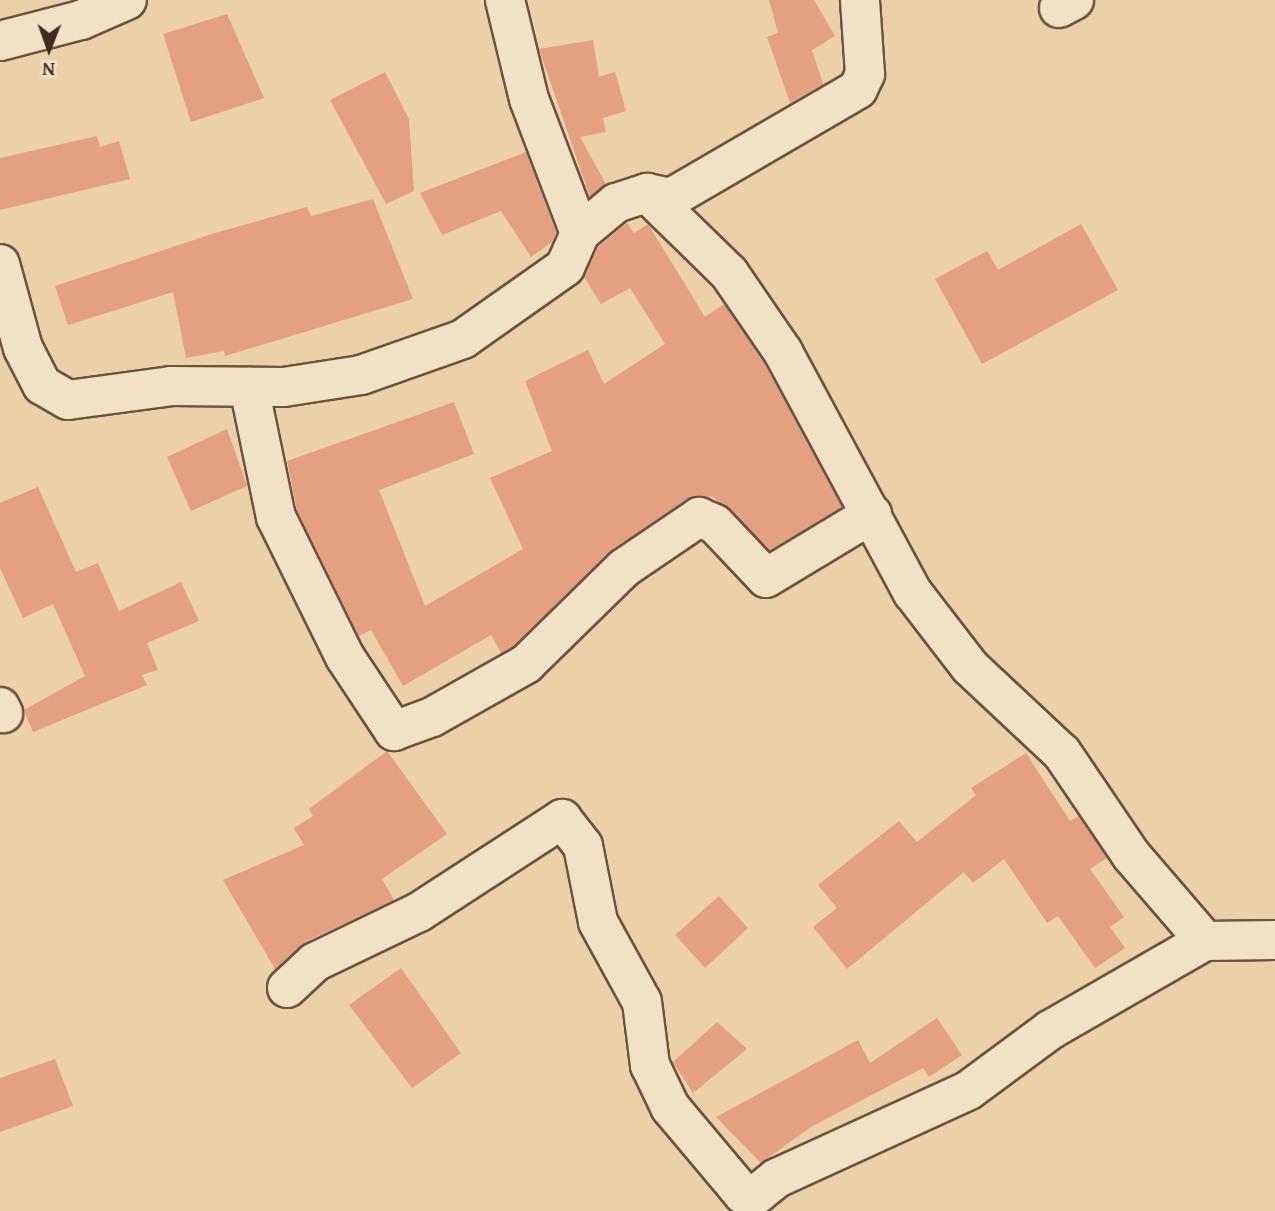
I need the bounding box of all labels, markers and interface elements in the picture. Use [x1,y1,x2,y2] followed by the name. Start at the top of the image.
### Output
[14,14,84,84] north arrow
[42,56,55,84] text: N

